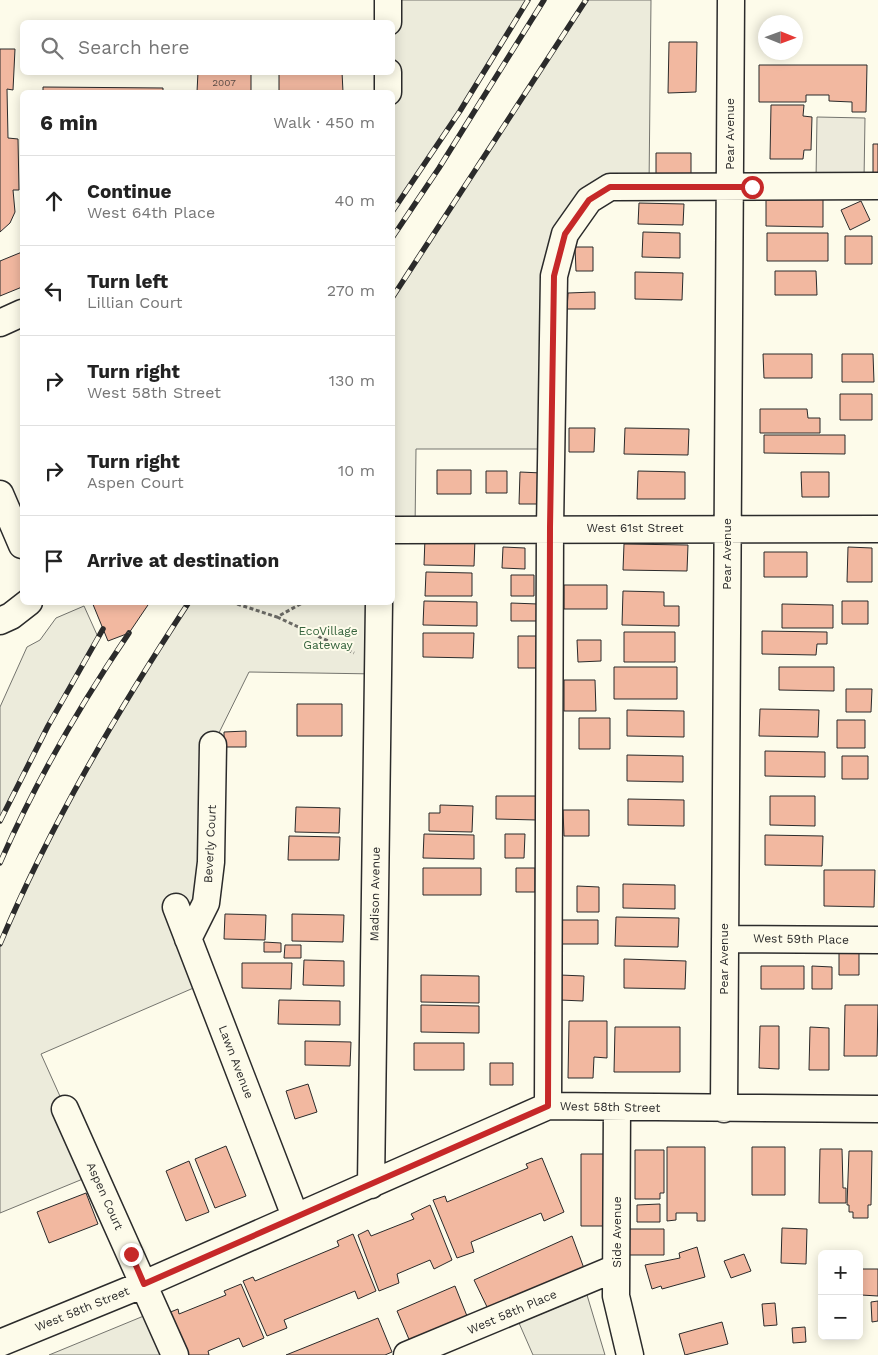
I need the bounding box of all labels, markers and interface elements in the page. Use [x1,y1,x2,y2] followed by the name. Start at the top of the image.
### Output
[758,15,803,60] north arrow
[20,20,395,75] search box
[38,34,66,62] icon: search
[78,36,189,59] text: Search here
[212,77,236,88] house number: 2007
[723,98,737,170] street label: Pear Avenue
[40,110,98,135] text: 6 min
[273,113,375,132] text: Walk · 450 m
[741,176,764,199] route start
[87,180,171,203] text: Continue
[40,187,68,215] icon: ahead
[335,191,375,210] text: 40 m
[87,203,215,222] text: West 64th Place
[87,270,168,293] text: Turn left
[40,277,68,305] icon: left
[327,281,375,300] text: 270 m
[87,293,183,312] text: Lillian Court
[87,360,180,383] text: Turn right
[40,367,68,395] icon: right
[329,371,375,390] text: 130 m
[87,383,221,402] text: West 58th Street
[87,450,180,473] text: Turn right
[40,457,68,485] icon: right
[338,461,375,480] text: 10 m
[87,473,184,492] text: Aspen Court
[720,518,734,590] street label: Pear Avenue
[586,521,684,535] street label: West 61st Street
[40,547,68,575] icon: arrive
[87,549,279,572] text: Arrive at destination
[298,624,358,652] park label: EcoVillage Gateway
[201,804,219,884] street label: Beverly Court
[367,846,383,941] street label: Madison Avenue
[717,923,731,995] street label: Pear Avenue
[753,931,849,947] street label: West 59th Place
[216,1023,256,1101] street label: Lawn Avenue
[560,1099,660,1115] street label: West 58th Street
[84,1160,126,1232] street label: Aspen Court
[610,1196,624,1268] street label: Side Avenue
[120,1243,143,1266] route end
[818,1250,863,1340] map controls
[818,1250,863,1295] button: +
[33,1284,131,1334] street label: West 58th Street
[465,1287,559,1337] street label: West 58th Place
[818,1295,863,1340] button: −

